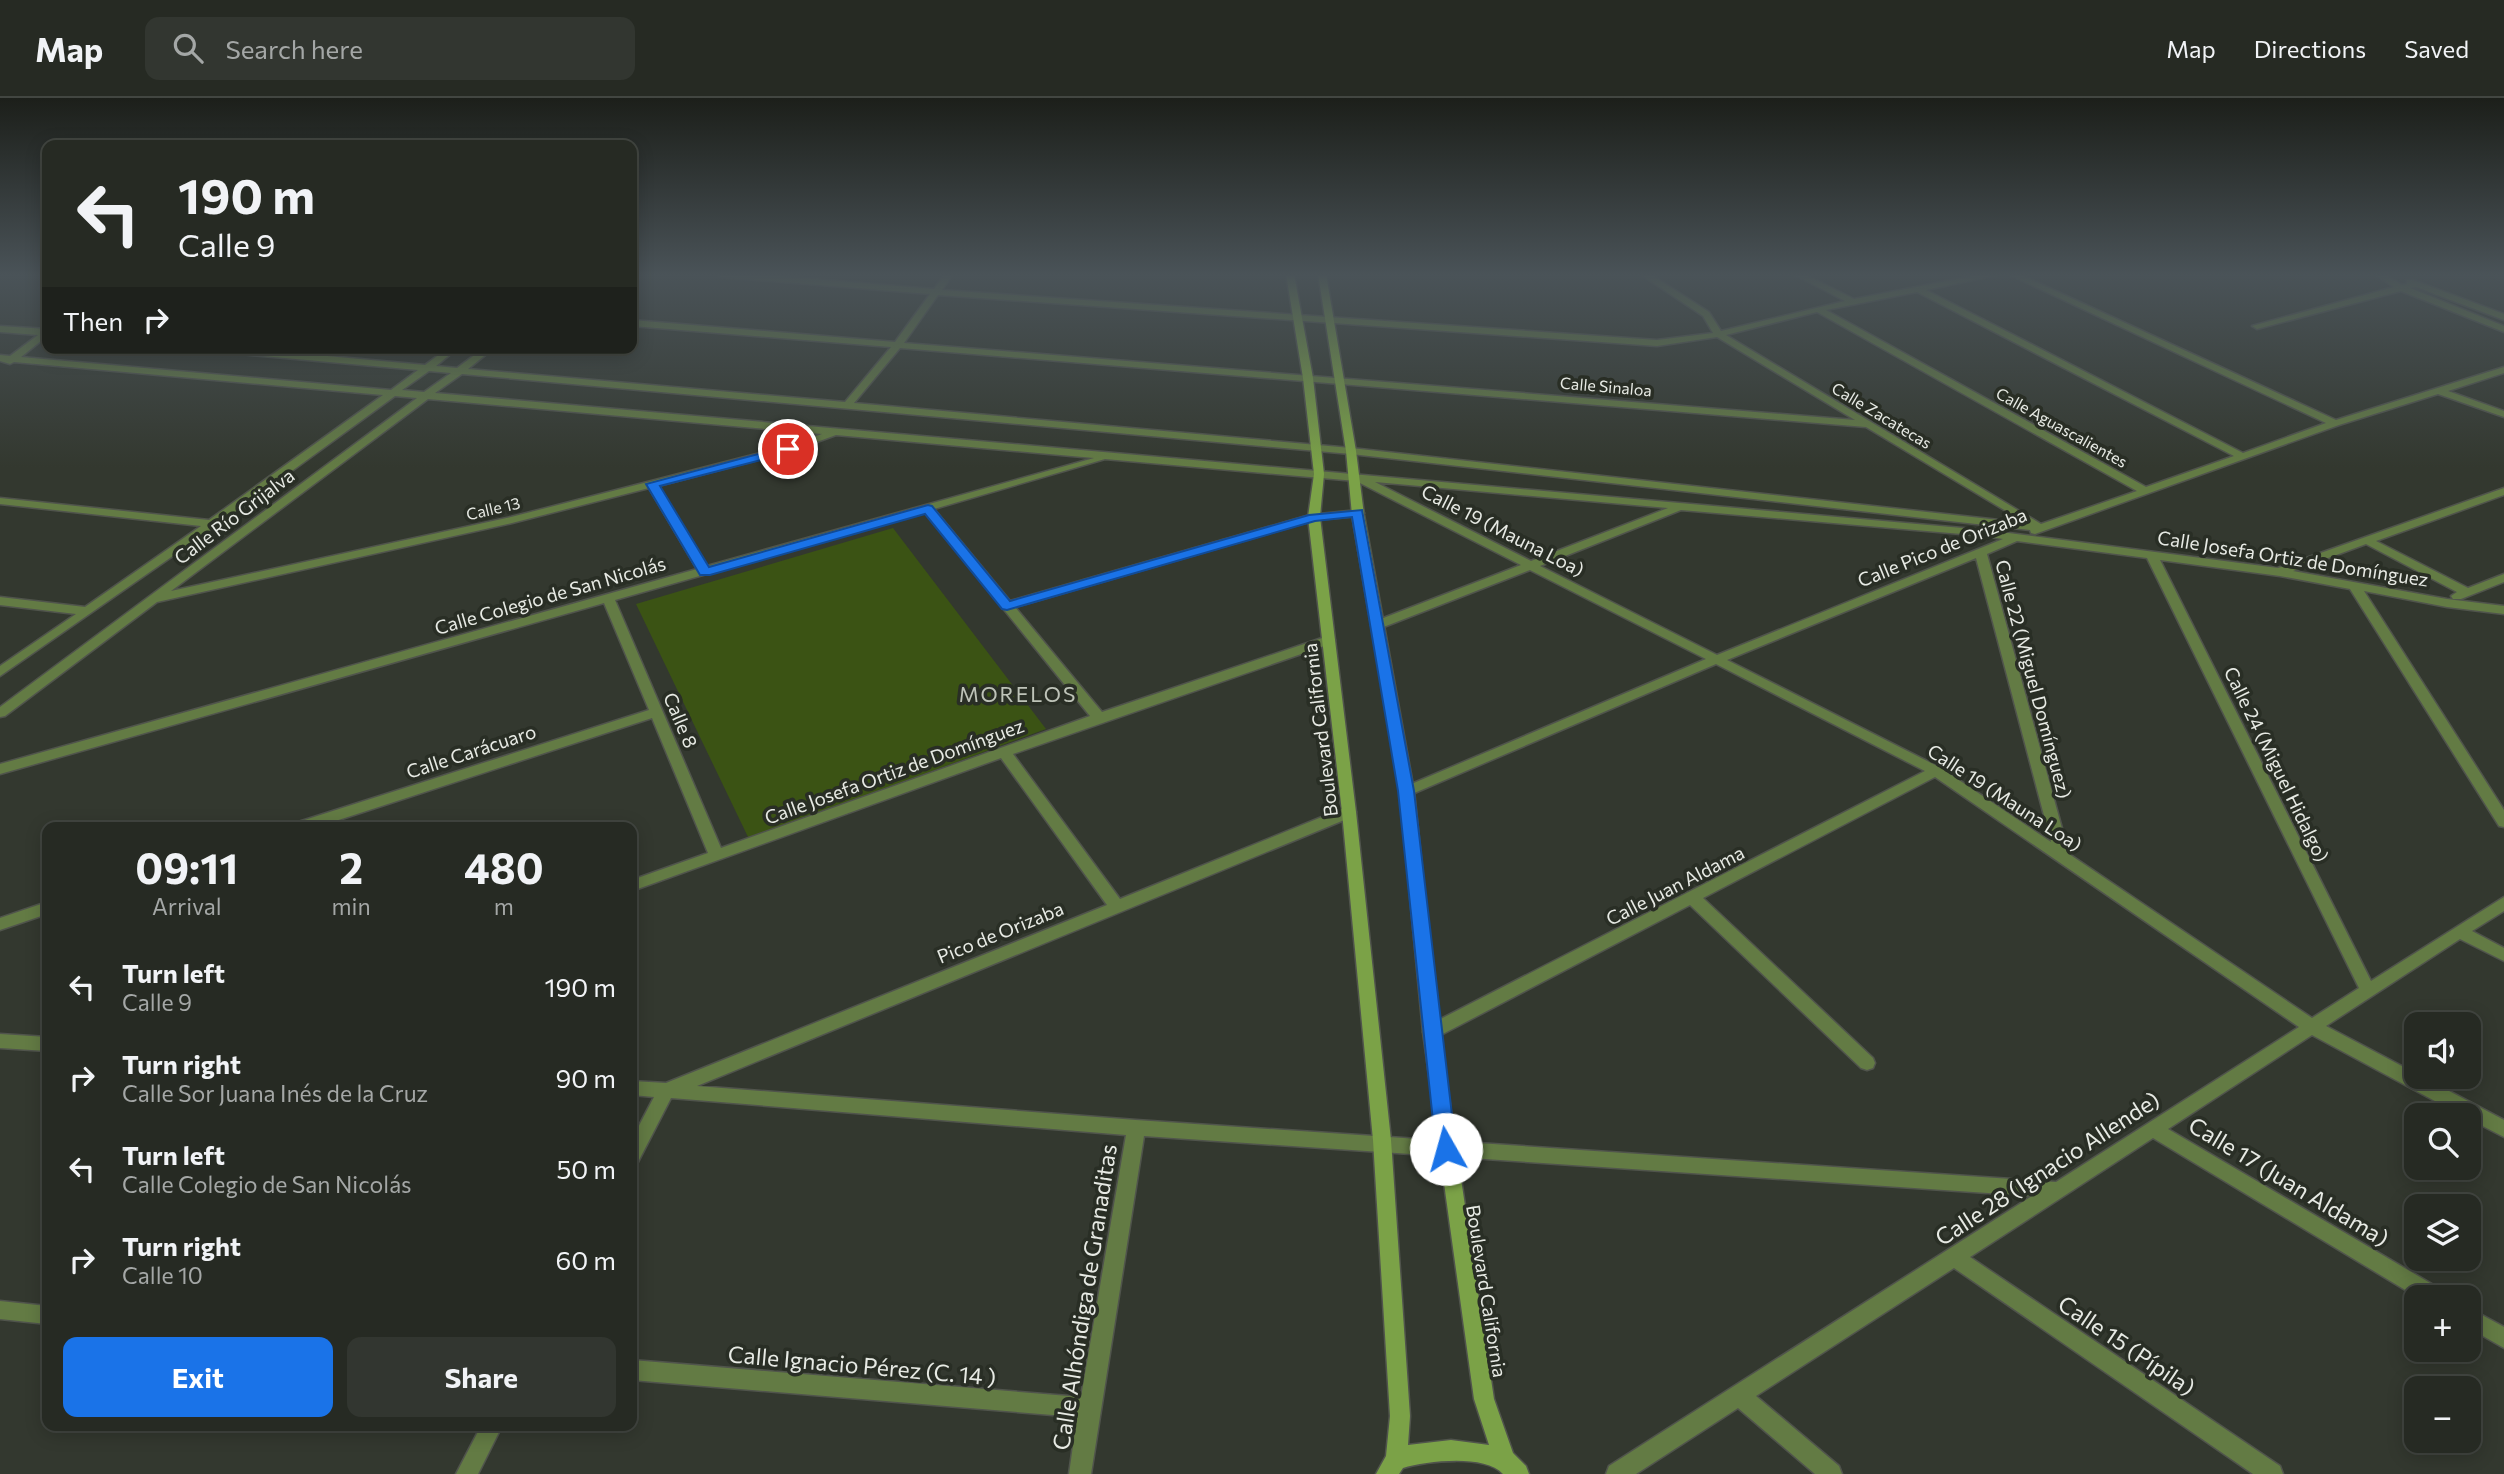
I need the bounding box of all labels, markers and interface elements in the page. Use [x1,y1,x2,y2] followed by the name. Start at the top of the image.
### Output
[145,17,635,80] search box
[35,28,103,69] text: Map
[169,29,207,67] icon: search
[225,33,363,64] text: Search here
[2166,34,2216,63] text: Map
[2254,34,2366,63] text: Directions
[2404,34,2469,63] text: Saved
[178,164,315,224] text: 190 m
[63,168,154,259] icon: left
[178,224,275,264] text: Calle 9
[137,301,175,339] icon: right
[63,305,123,336] text: Then
[1559,373,1653,399] street label: Calle Sinaloa
[1829,378,1935,452] street label: Calle Zacatecas
[1993,383,2131,471] street label: Calle Aguascalientes
[758,419,818,479] pin
[769,430,807,468] icon: arrive
[169,463,299,569] street label: Calle Río Grijalva
[1418,479,1588,581] street label: Calle 19 (Mauna Loa)
[464,493,522,523] street label: Calle 13
[1854,502,2030,592] street label: Calle Pico de Orizaba
[2156,525,2430,591] street label: Calle Josefa Ortiz de Domínguez
[432,551,668,639] street label: Calle Colegio de San Nicolás
[1991,557,2077,801] street label: Calle 22 (Miguel Domínguez)
[1298,642,1342,818] street label: Boulevard California
[2220,663,2334,865] street label: Calle 24 (Miguel Hidalgo)
[959,681,1077,706] district label: MORELOS
[659,689,703,751] street label: Calle 8
[761,713,1027,829] street label: Calle Josefa Ortiz de Domínguez
[403,719,539,783] street label: Calle Carácuaro
[1924,739,2086,855] street label: Calle 19 (Mauna Loa)
[1602,840,1748,930] street label: Calle Juan Aldama
[135,841,238,893] text: 09:11
[339,841,363,893] text: 2
[464,841,544,893] text: 480
[152,892,222,920] text: Arrival
[332,892,371,920] text: min
[494,892,514,920] text: m
[933,896,1067,968] street label: Pico de Orizaba
[122,957,225,988] text: Turn left
[63,968,101,1006] icon: left
[544,971,616,1002] text: 190 m
[122,988,192,1016] text: Calle 9
[2404,1012,2481,1453] map controls
[2404,1012,2481,1089] button: sound
[122,1048,241,1079] text: Turn right
[63,1059,101,1097] icon: right
[556,1062,616,1093] text: 90 m
[122,1079,428,1107] text: Calle Sor Juana Inés de la Cruz
[1930,1085,2164,1251] street label: Calle 28 (Ignacio Allende)
[2404,1103,2481,1180] button: search
[2184,1110,2394,1252] street label: Calle 17 (Juan Aldama)
[1409,1112,1483,1186] position arrow
[122,1139,225,1170] text: Turn left
[1046,1142,1122,1452] street label: Calle Alhóndiga de Granaditas
[63,1150,101,1188] icon: left
[556,1153,616,1184] text: 50 m
[122,1170,412,1198] text: Calle Colegio de San Nicolás
[2404,1194,2481,1271] button: layers
[1462,1203,1512,1379] street label: Boulevard California
[122,1230,241,1261] text: Turn right
[63,1241,101,1279] icon: right
[556,1244,616,1275] text: 60 m
[122,1261,203,1289] text: Calle 10
[2404,1285,2481,1362] button: +
[2053,1289,2201,1401] street label: Calle 15 (Pípila)
[63,1337,333,1417] button: Exit
[347,1337,616,1417] button: Share
[727,1339,997,1391] street label: Calle Ignacio Pérez (C. 14 )
[2404,1376,2481,1453] button: −

